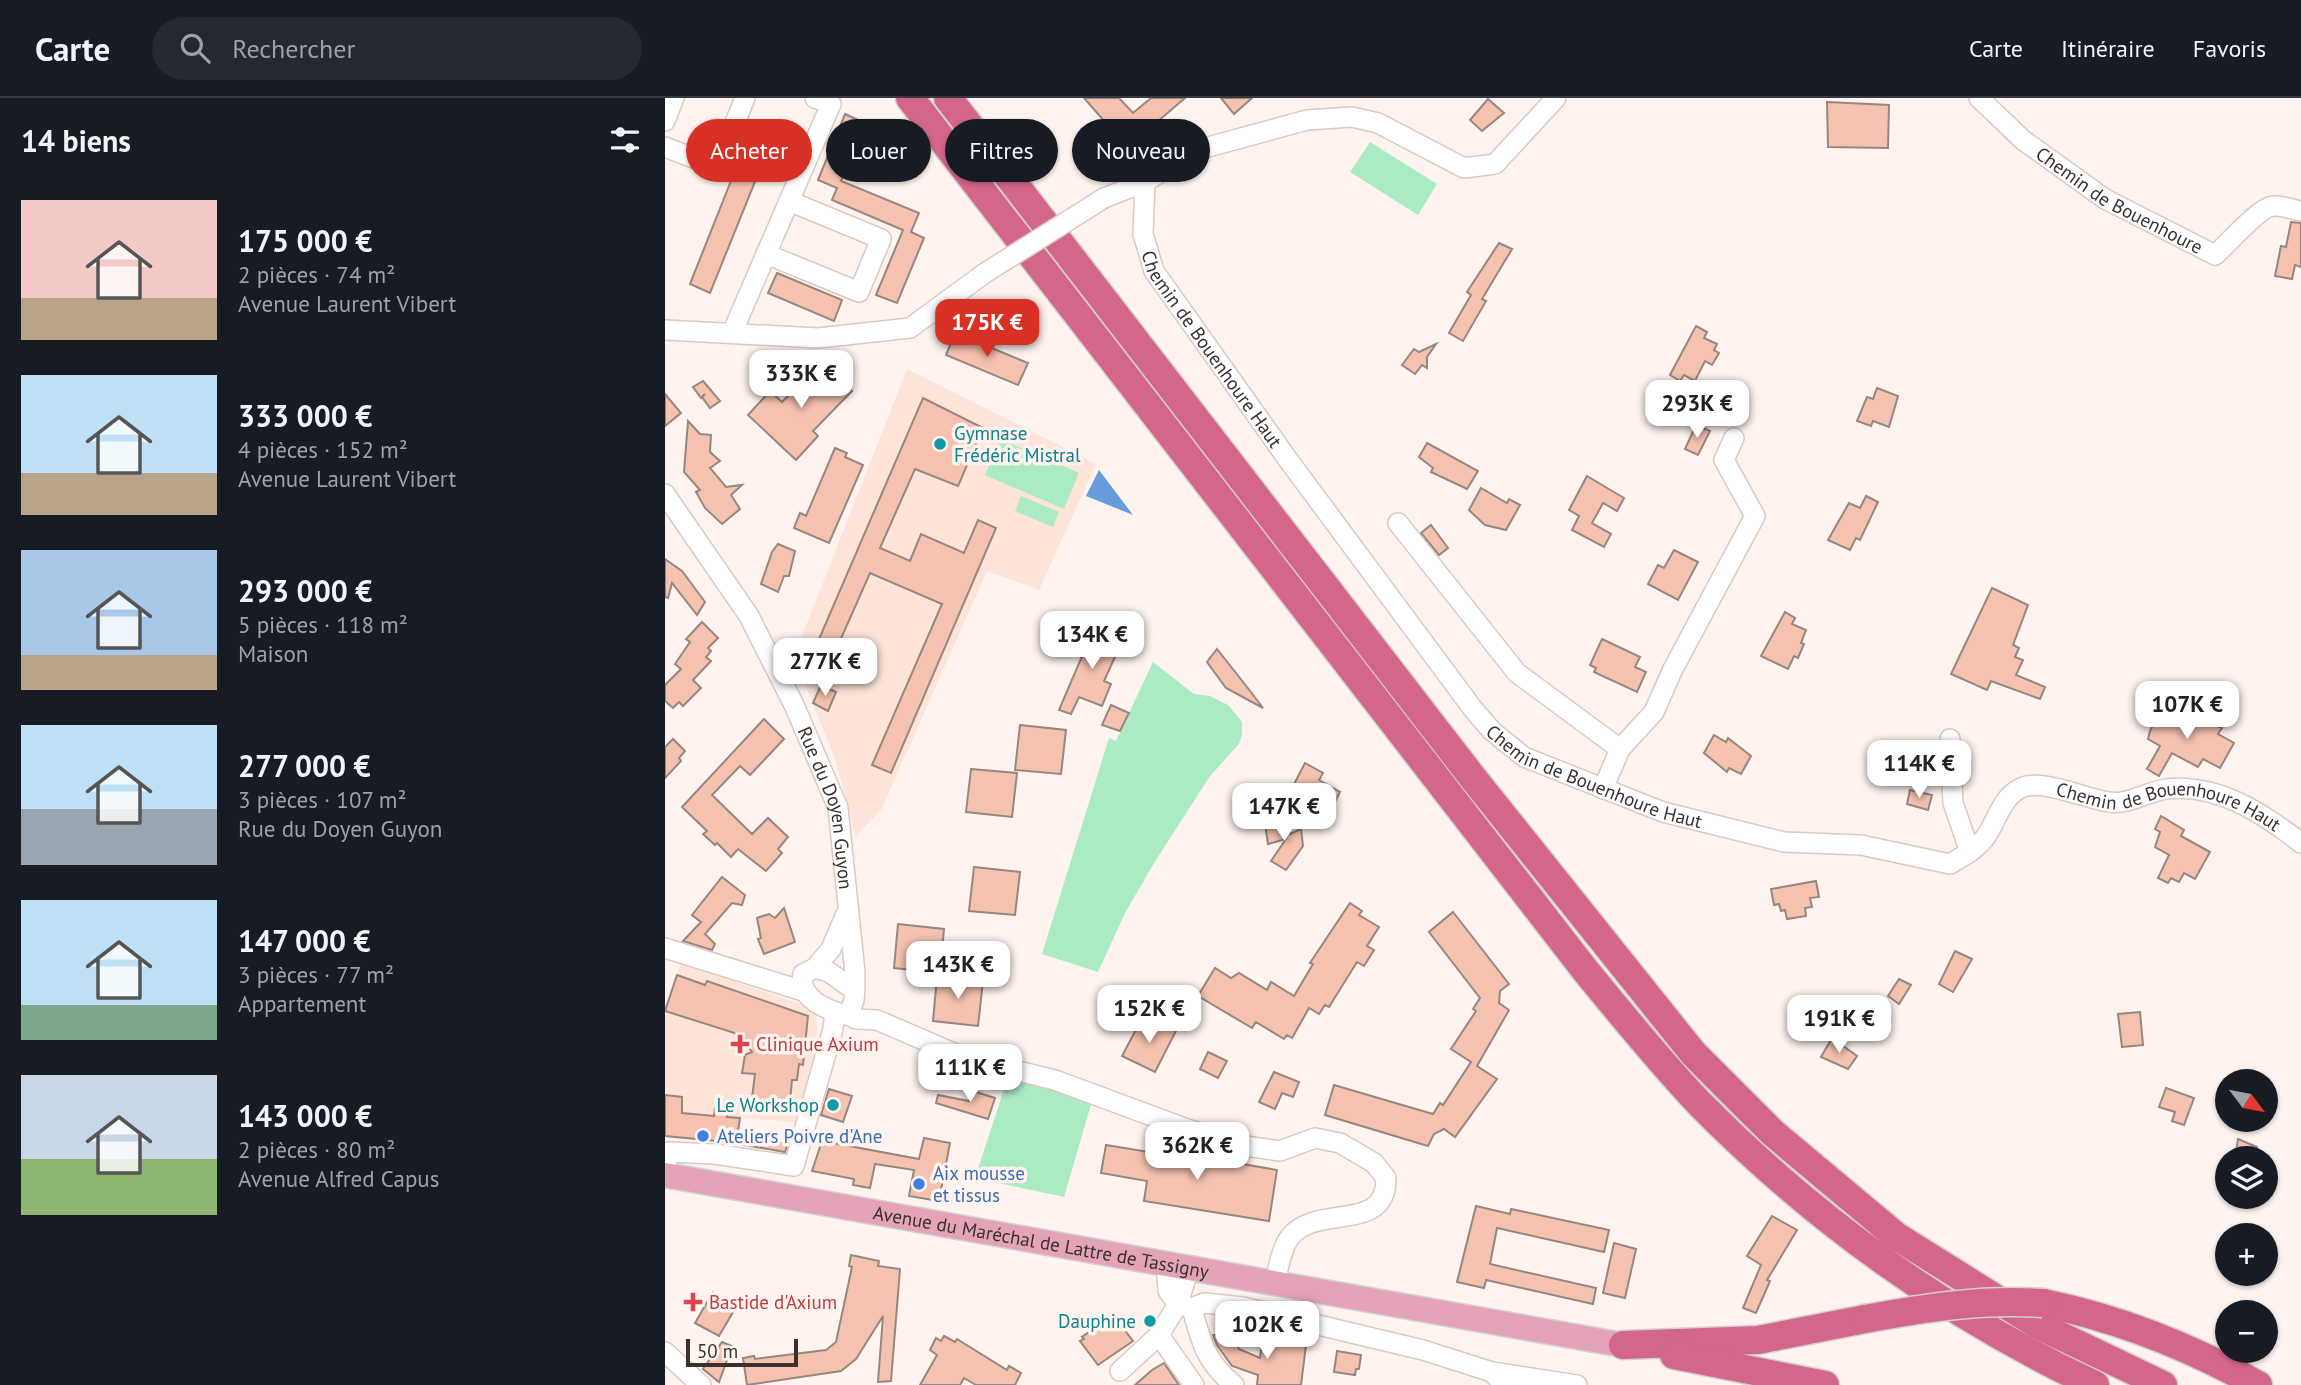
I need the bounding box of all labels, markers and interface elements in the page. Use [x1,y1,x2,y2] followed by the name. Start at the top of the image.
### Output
[152,17,642,80] search box
[35,27,110,70] text: Carte
[176,29,214,67] icon: search
[232,32,355,65] text: Rechercher
[1969,33,2023,64] text: Carte
[2061,33,2155,64] text: Itinéraire
[2193,33,2266,64] text: Favoris
[686,119,812,182] chip: Acheter
[826,119,931,182] chip: Louer
[945,119,1058,182] chip: Filtres
[1072,119,1210,182] chip: Nouveau
[21,121,131,160] text: 14 biens
[606,121,644,159] icon: filters
[2031,141,2207,259] street label: Chemin de Bouenhoure
[238,221,372,260] text: 175 000 €
[77,228,161,312] icon: home
[1137,248,1288,453] street label: Chemin de Bouenhoure Haut
[238,260,395,289] text: 2 pièces · 74 m²
[238,289,456,318] text: Avenue Laurent Vibert
[930,300,1044,359] pin: 175K €
[951,307,1023,336] text: 175K €
[744,350,858,410] pin: 333K €
[765,358,837,387] text: 333K €
[1640,380,1754,440] pin: 293K €
[1661,388,1733,417] text: 293K €
[238,396,372,435] text: 333 000 €
[77,403,161,487] icon: home
[954,421,1081,467] place label: Gymnase Frédéric Mistral
[238,435,408,464] text: 4 pièces · 152 m²
[932,436,948,452] marker: Gymnase Frédéric Mistral
[238,464,456,493] text: Avenue Laurent Vibert
[238,571,372,610] text: 293 000 €
[77,578,161,662] icon: home
[238,610,408,639] text: 5 pièces · 118 m²
[1035,612,1149,671] pin: 134K €
[1056,619,1128,648] text: 134K €
[768,638,882,698] pin: 277K €
[238,639,308,668] text: Maison
[789,646,861,675] text: 277K €
[2130,682,2244,741] pin: 107K €
[2151,689,2223,718] text: 107K €
[1481,719,1705,833] street label: Chemin de Bouenhoure Haut
[793,723,858,890] street label: Rue du Doyen Guyon
[1862,740,1976,800] pin: 114K €
[238,746,371,785] text: 277 000 €
[1883,748,1955,777] text: 114K €
[77,753,161,837] icon: home
[2054,776,2286,837] street label: Chemin de Bouenhoure Haut
[1227,784,1341,843] pin: 147K €
[238,785,407,814] text: 3 pièces · 107 m²
[1248,791,1320,820] text: 147K €
[238,814,442,843] text: Rue du Doyen Guyon
[238,921,371,960] text: 147 000 €
[77,928,161,1012] icon: home
[901,942,1015,1001] pin: 143K €
[922,949,994,978] text: 143K €
[238,960,394,989] text: 3 pièces · 77 m²
[1092,986,1206,1045] pin: 152K €
[238,989,366,1018] text: Appartement
[1113,993,1185,1022] text: 152K €
[1782,996,1896,1055] pin: 191K €
[1803,1003,1875,1032] text: 191K €
[756,1032,879,1056] place label: Clinique Axium
[730,1034,750,1054] marker: Clinique Axium
[913,1044,1027,1104] pin: 111K €
[934,1052,1006,1081] text: 111K €
[2215,1069,2279,1132] north arrow
[2215,1069,2278,1363] map controls
[716,1093,819,1117] place label: Le Workshop
[238,1096,372,1135] text: 143 000 €
[825,1097,841,1113] marker: Le Workshop
[77,1103,161,1187] icon: home
[1140,1122,1254,1182] pin: 362K €
[717,1124,882,1148] place label: Ateliers Poivre d'Ane
[695,1128,711,1144] marker: Ateliers Poivre d'Ane
[1161,1130,1233,1159] text: 362K €
[238,1135,395,1164] text: 2 pièces · 80 m²
[2215,1146,2278,1209] button: layers
[933,1161,1025,1207] place label: Aix mousse et tissus
[238,1164,439,1193] text: Avenue Alfred Capus
[911,1176,927,1192] marker: Aix mousse et tissus
[871,1200,1211,1283] street label: Avenue du Maréchal de Lattre de Tassigny
[2215,1223,2278,1286] button: +
[709,1290,837,1314] place label: Bastide d'Axium
[683,1292,703,1312] marker: Bastide d'Axium
[2215,1300,2278,1363] button: −
[1210,1302,1324,1361] pin: 102K €
[1058,1309,1136,1333] place label: Dauphine
[1231,1309,1303,1338] text: 102K €
[1142,1313,1158,1329] marker: Dauphine
[686,1336,798,1368] scale bar
[697,1339,738,1363] text: 50 m

